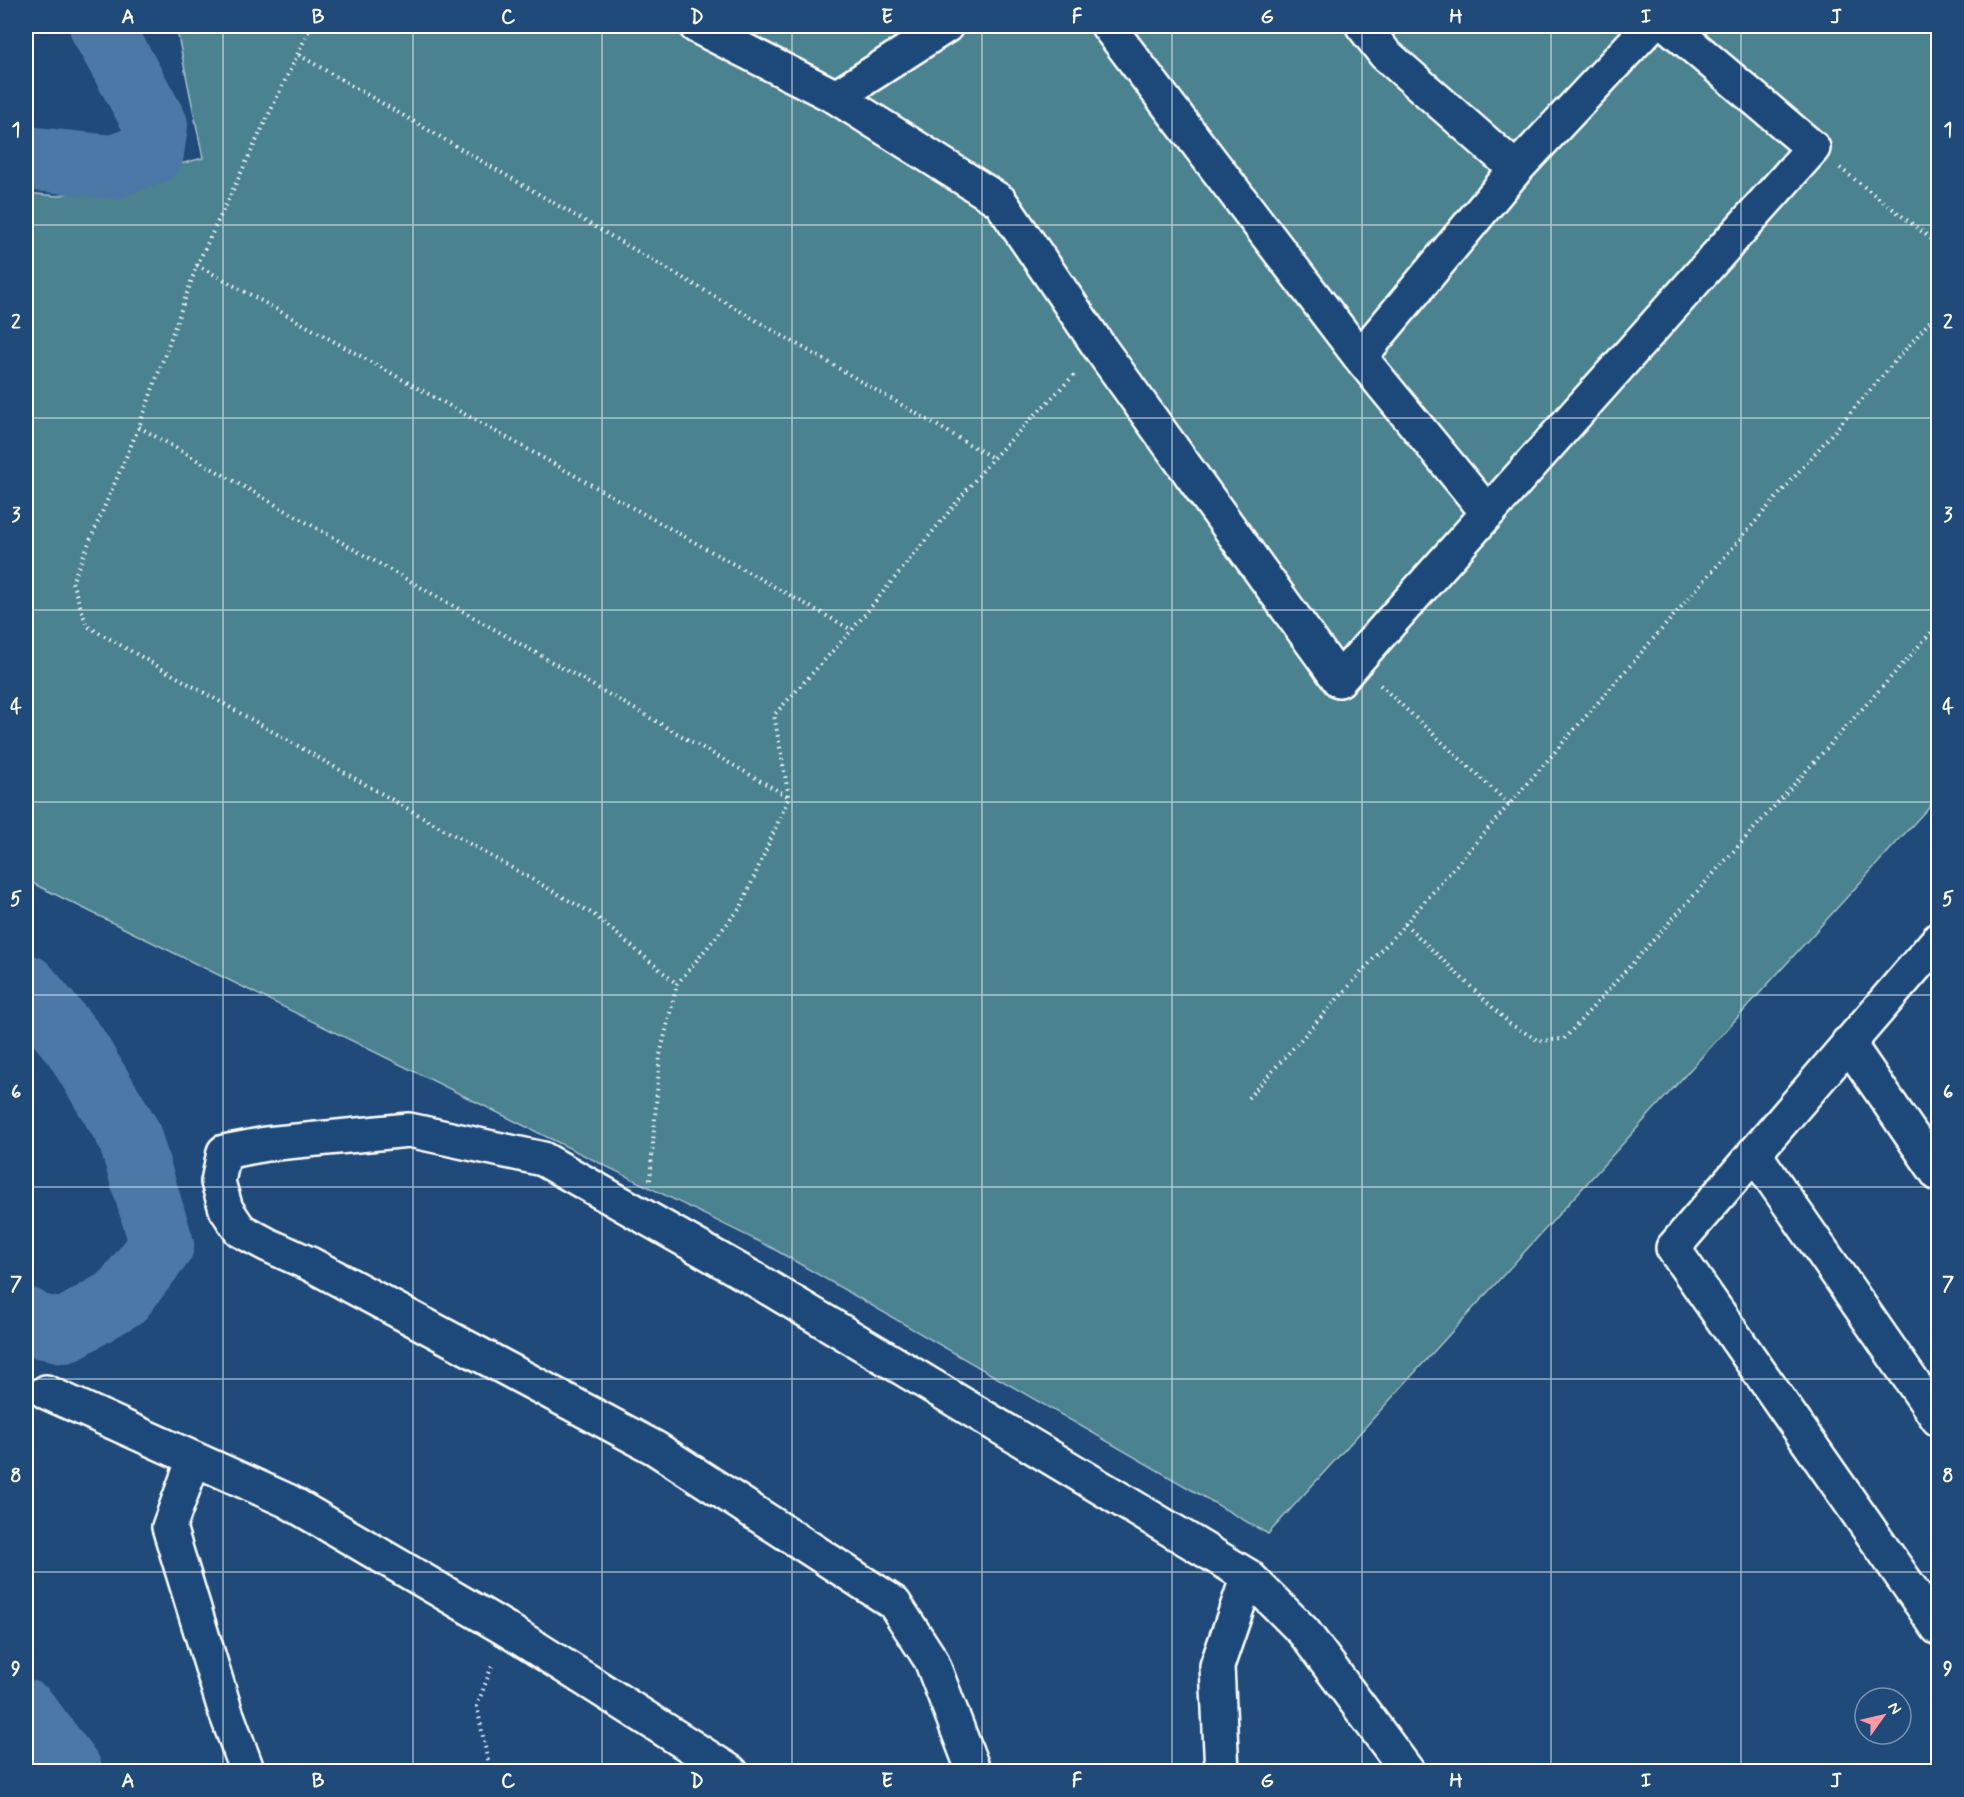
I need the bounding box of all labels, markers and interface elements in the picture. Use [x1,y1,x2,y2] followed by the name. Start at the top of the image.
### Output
[121,4,135,31] text: A
[312,4,325,31] text: B
[501,4,516,31] text: C
[690,4,704,31] text: D
[881,4,893,31] text: E
[1072,4,1083,31] text: F
[1260,4,1274,31] text: G
[1449,4,1463,31] text: H
[1641,4,1651,31] text: I
[1830,4,1842,31] text: J
[12,117,20,144] text: 1
[1944,117,1952,144] text: 1
[11,309,21,336] text: 2
[1943,309,1953,336] text: 2
[11,502,21,529] text: 3
[1943,502,1953,529] text: 3
[10,694,22,721] text: 4
[1942,694,1954,721] text: 4
[10,886,22,913] text: 5
[1942,886,1954,913] text: 5
[11,1079,21,1106] text: 6
[1943,1079,1953,1106] text: 6
[10,1271,22,1298] text: 7
[1942,1271,1954,1298] text: 7
[10,1463,22,1490] text: 8
[1942,1463,1954,1490] text: 8
[11,1656,21,1683] text: 9
[1943,1656,1953,1683] text: 9
[1853,1686,1913,1746] north arrow
[1883,1698,1906,1719] text: N
[121,1768,135,1795] text: A
[312,1768,325,1795] text: B
[501,1768,516,1795] text: C
[690,1768,704,1795] text: D
[881,1768,893,1795] text: E
[1072,1768,1083,1795] text: F
[1260,1768,1274,1795] text: G
[1449,1768,1463,1795] text: H
[1641,1768,1651,1795] text: I
[1830,1768,1842,1795] text: J

